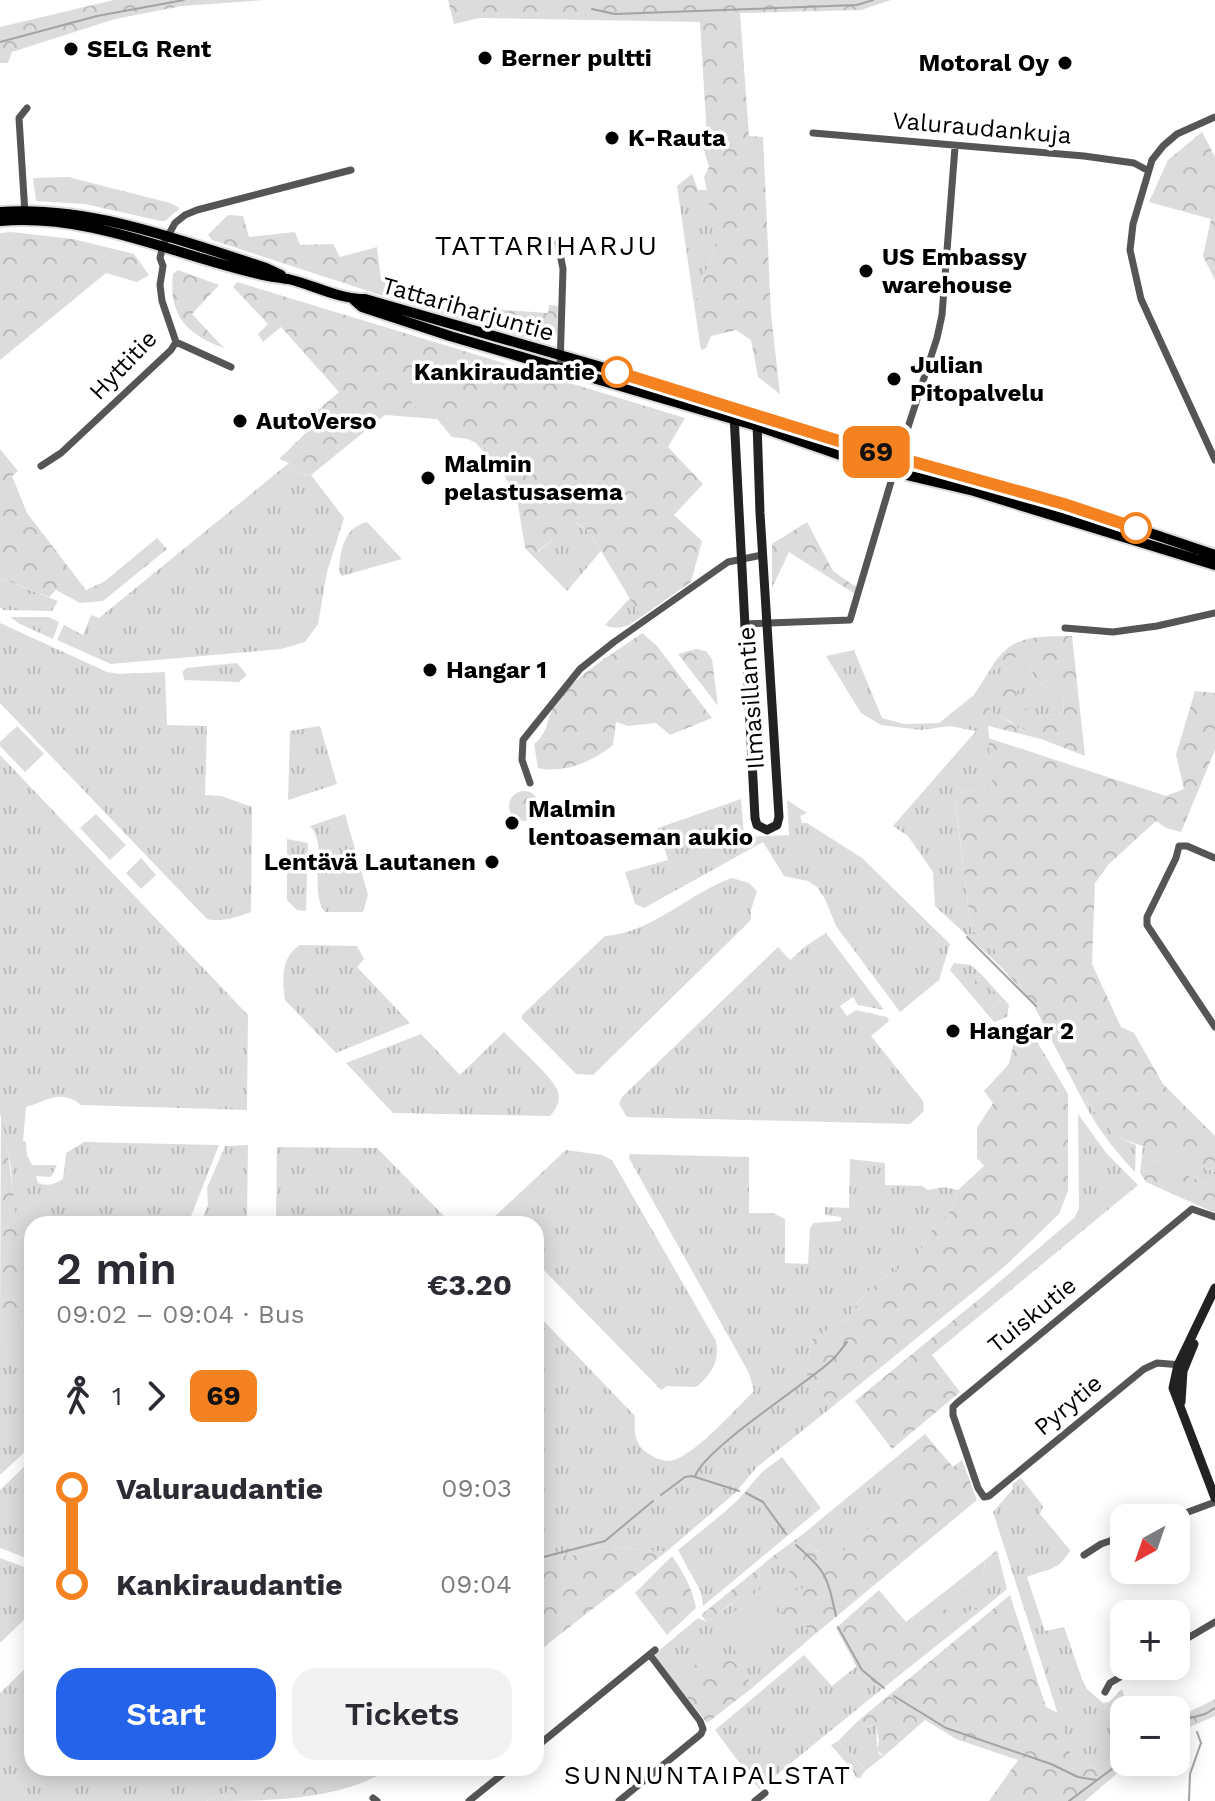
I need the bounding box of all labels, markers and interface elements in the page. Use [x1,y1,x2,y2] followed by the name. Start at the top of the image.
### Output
[87,35,212,63] place label: SELG Rent
[62,40,80,58] marker: SELG Rent
[501,44,652,72] place label: Berner pultti
[476,49,494,67] marker: Berner pultti
[918,49,1049,77] place label: Motoral Oy
[1056,54,1074,72] marker: Motoral Oy
[891,106,1073,150] street label: Valuraudankuja
[628,124,726,152] place label: K-Rauta
[603,129,621,147] marker: K-Rauta
[435,229,659,262] district label: TATTARIHARJU
[882,243,1027,299] place label: US Embassy warehouse
[857,262,875,280] marker: US Embassy warehouse
[379,271,557,347] street label: Tattariharjuntie
[83,325,163,405] street label: Hyttitie
[910,351,1044,407] place label: Julian Pitopalvelu
[602,357,632,387] marker: Kankiraudantie
[414,358,595,386] place label: Kankiraudantie
[885,370,903,388] marker: Julian Pitopalvelu
[256,407,377,435] place label: AutoVerso
[231,412,249,430] marker: AutoVerso
[840,426,912,478] line badge: 69
[859,435,893,468] text: 69
[444,450,623,506] place label: Malmin pelastusasema
[419,469,437,487] marker: Malmin pelastusasema
[1121,513,1151,543] unlabelled marker
[732,626,770,770] street label: Ilmasillantie
[446,656,547,684] place label: Hangar 1
[421,661,439,679] marker: Hangar 1
[528,795,753,851] place label: Malmin lentoaseman aukio
[503,814,521,832] marker: Malmin lentoaseman aukio
[264,848,476,876] place label: Lentävä Lautanen
[483,853,501,871] marker: Lentävä Lautanen
[969,1017,1074,1045] place label: Hangar 2
[944,1022,962,1040] marker: Hangar 2
[56,1243,177,1295] text: 2 min
[427,1267,512,1302] text: €3.20
[982,1271,1082,1359] street label: Tuiskutie
[56,1299,305,1329] text: 09:02 – 09:04 · Bus
[1029,1369,1107,1441] street label: Pyrytie
[56,1374,100,1418] icon: walk
[134,1374,178,1418] icon: forward
[206,1379,241,1412] text: 69
[112,1381,122,1411] text: 1
[116,1471,323,1506] text: Valuraudantie
[441,1473,512,1503] text: 09:03
[1110,1504,1190,1584] north arrow
[1110,1504,1190,1776] map controls
[116,1567,343,1602] text: Kankiraudantie
[440,1569,512,1599] text: 09:04
[1110,1600,1190,1680] button: +
[56,1668,276,1760] button: Start
[292,1668,512,1760] button: Tickets
[1110,1696,1190,1776] button: −
[564,1760,852,1790] district label: SUNNUNTAIPALSTAT

